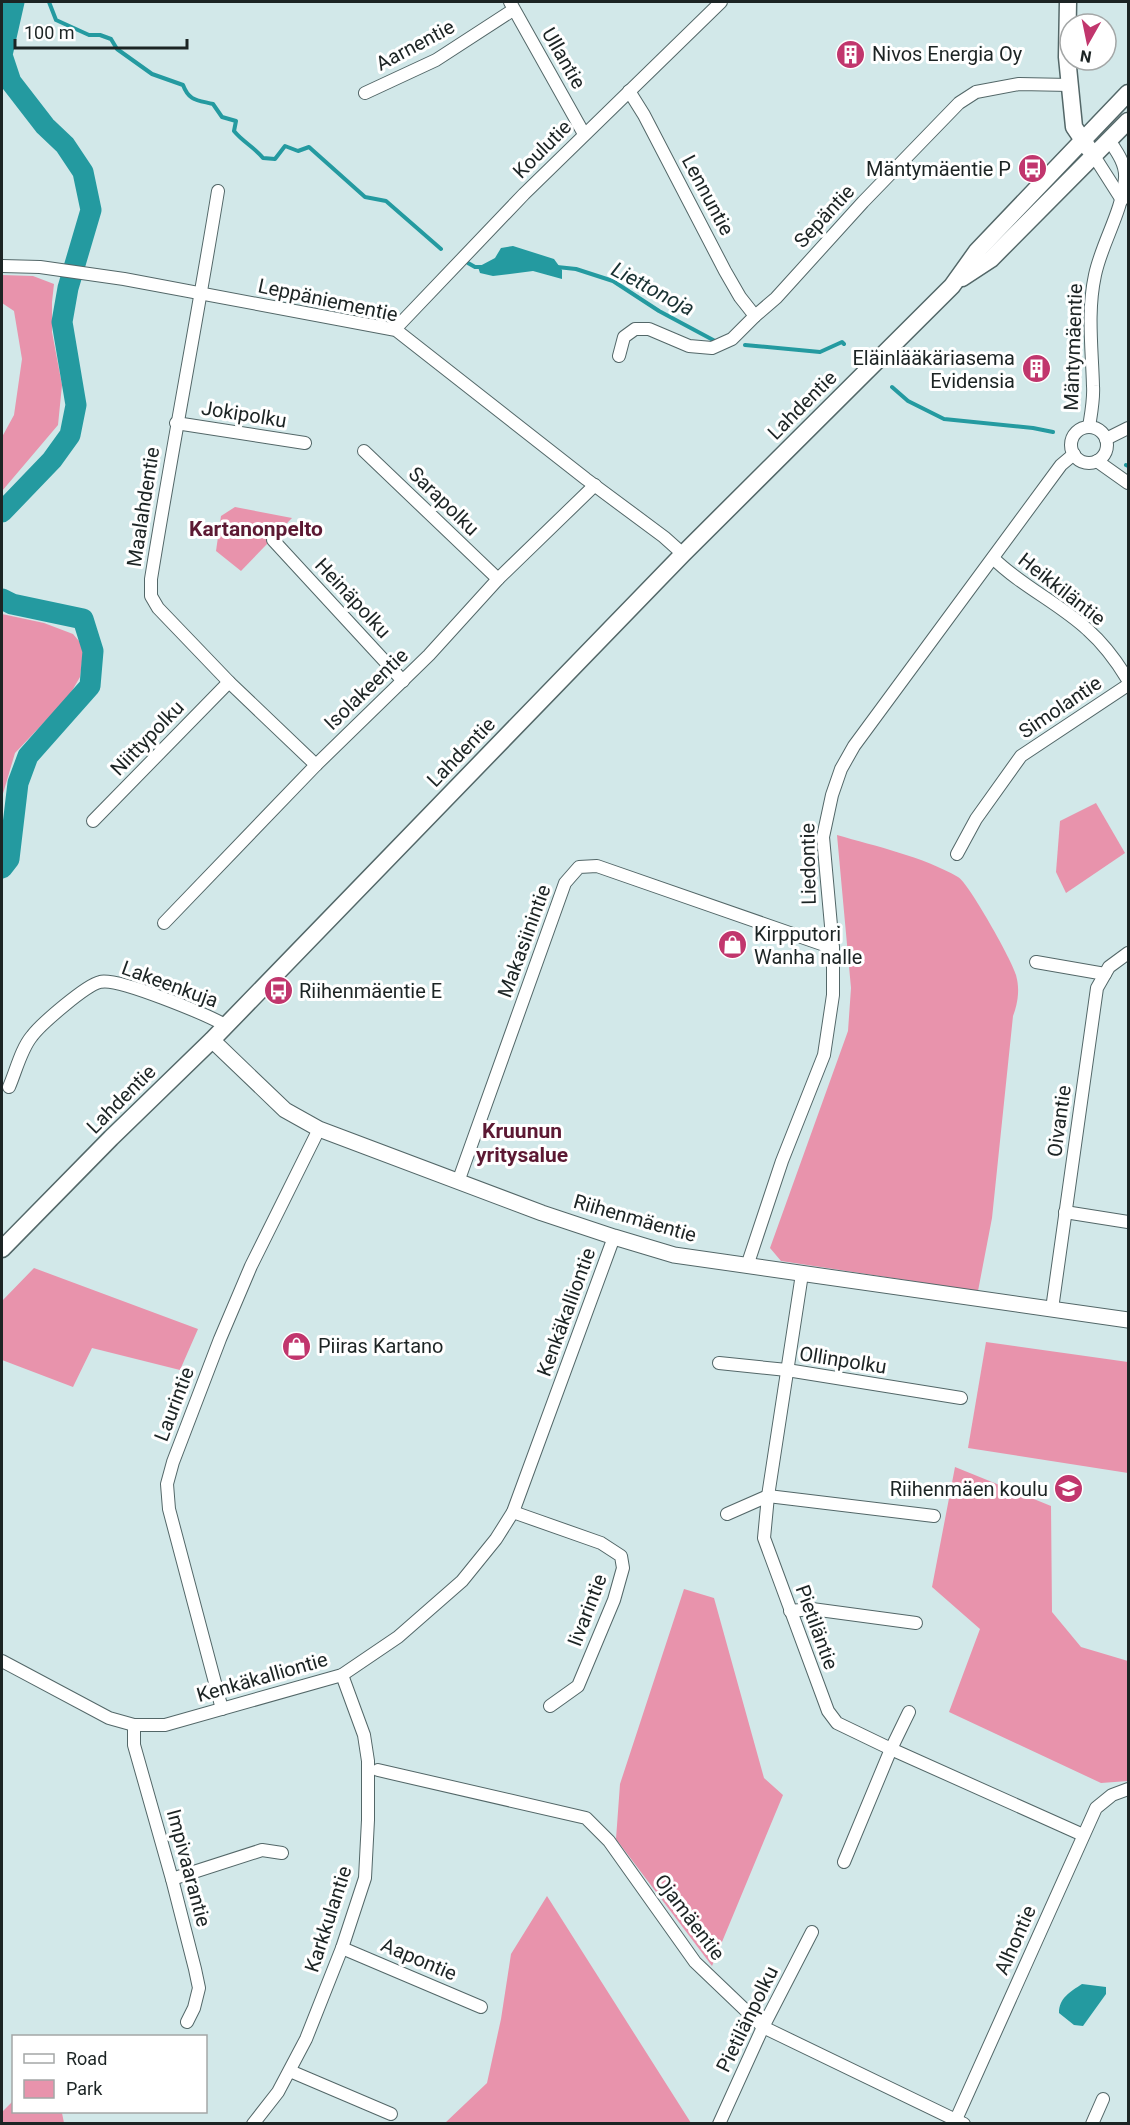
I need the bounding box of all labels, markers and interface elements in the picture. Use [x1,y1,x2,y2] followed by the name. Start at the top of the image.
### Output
[15,12,188,50] scale bar
[1058,12,1118,72] north arrow
[372,14,458,76] street label: Aarnentie
[24,22,75,43] text: 100 m
[537,23,591,93] street label: Ullantie
[835,38,867,70] building icon: Nivos Energia Oy
[872,42,1023,66] place label: Nivos Energia Oy
[1079,46,1093,67] text: N
[508,115,576,183] street label: Koulutie
[677,151,739,239] street label: Lennuntie
[1016,153,1048,185] bus stop icon: Mäntymäentie P
[866,157,1011,181] place label: Mäntymäentie P
[789,179,859,253] street label: Sepäntie
[608,257,698,321] water label: Liettonoja
[256,273,400,327] street label: Leppäniementie
[1059,283,1087,411] street label: Mäntymäentie
[852,346,1015,393] place label: Eläinlääkäriasema Evidensia
[1020,353,1052,385] building icon: Eläinlääkäriasema Evidensia
[763,366,841,444] street label: Lahdentie
[200,395,288,433] street label: Jokipolku
[122,445,164,569] street label: Maalahdentie
[404,462,484,540] street label: Sarapolku
[189,517,323,541] district label: Kartanonpelto
[1014,548,1110,630] street label: Heikkiläntie
[310,553,396,643] street label: Heinäpolku
[319,643,413,735] street label: Isolakeentie
[1014,671,1106,743] street label: Simolantie
[105,695,189,781] street label: Niittypolku
[422,712,500,792] street label: Lahdentie
[795,823,821,905] street label: Liedontie
[492,881,556,1001] street label: Makasiinintie
[754,922,862,969] place label: Kirpputori Wanha nalle
[717,929,749,961] shop icon: Kirpputori Wanha nalle
[119,956,221,1012] street label: Lakeenkuja
[262,975,294,1007] bus stop icon: Riihenmäentie E
[299,979,442,1003] place label: Riihenmäentie E
[82,1060,160,1138] street label: Lahdentie
[1042,1084,1076,1158] street label: Oivantie
[476,1119,568,1167] district label: Kruunun yritysalue
[571,1189,699,1247] street label: Riihenmäentie
[532,1244,600,1380] street label: Kenkäkalliontie
[281,1330,313,1362] shop icon: Piiras Kartano
[318,1334,443,1358] place label: Piiras Kartano
[798,1341,888,1379] street label: Ollinpolku
[149,1364,199,1444] street label: Laurintie
[1053,1473,1085,1505] school or university icon: Riihenmäen koulu
[890,1477,1048,1501] place label: Riihenmäen koulu
[562,1570,612,1650] street label: Iivarintie
[791,1581,843,1673] street label: Pietiläntie
[194,1647,330,1707] street label: Kenkäkalliontie
[162,1807,216,1929] street label: Impivaarantie
[300,1863,356,1975] street label: Karkkulantie
[650,1869,730,1965] street label: Ojamäentie
[989,1902,1041,1978] street label: Alhontie
[378,1932,460,1986] street label: Aapontie
[711,1962,783,2076] street label: Pietilänpolku
[12,2035,207,2113] legend
[66,2048,107,2069] text: Road
[66,2078,103,2099] text: Park

